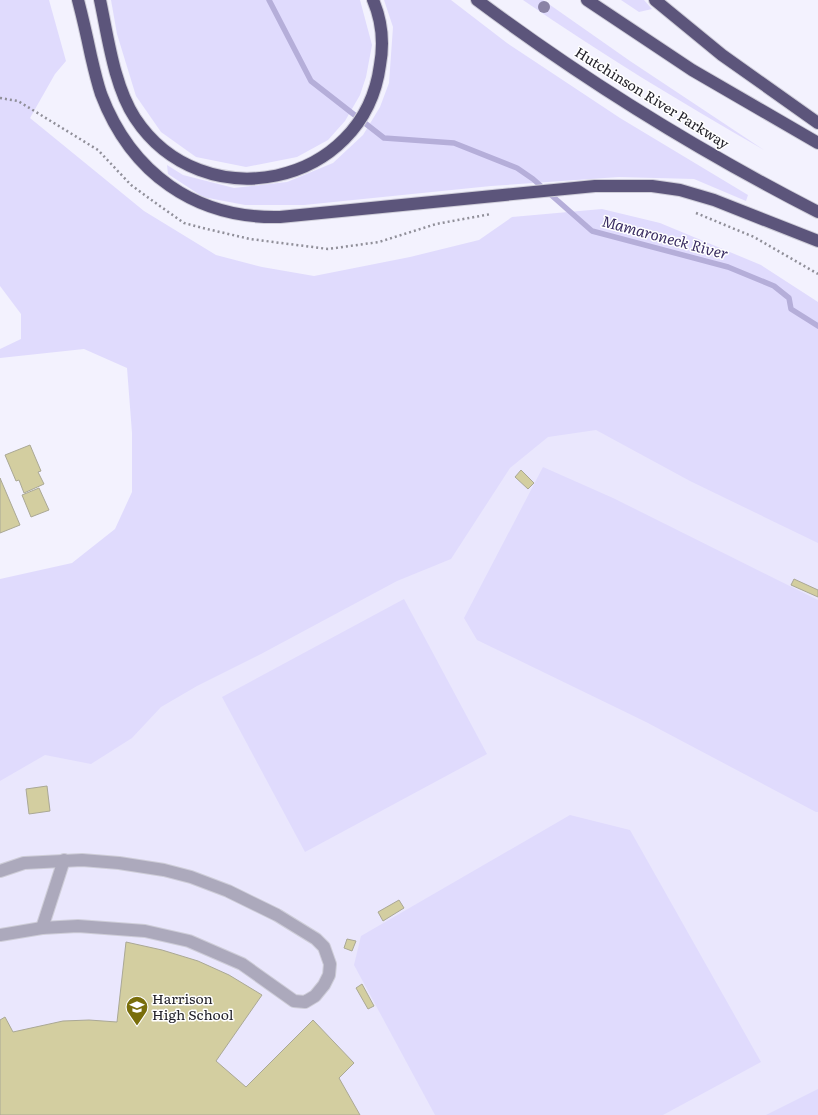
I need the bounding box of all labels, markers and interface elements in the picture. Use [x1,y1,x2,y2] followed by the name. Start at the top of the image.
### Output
[572,41,734,153] street label: Hutchinson River Parkway
[600,209,731,264] water label: Mamaroneck River
[152,988,234,1024] place label: Harrison High School
[124,994,150,1027] school or university icon: Harrison High School

